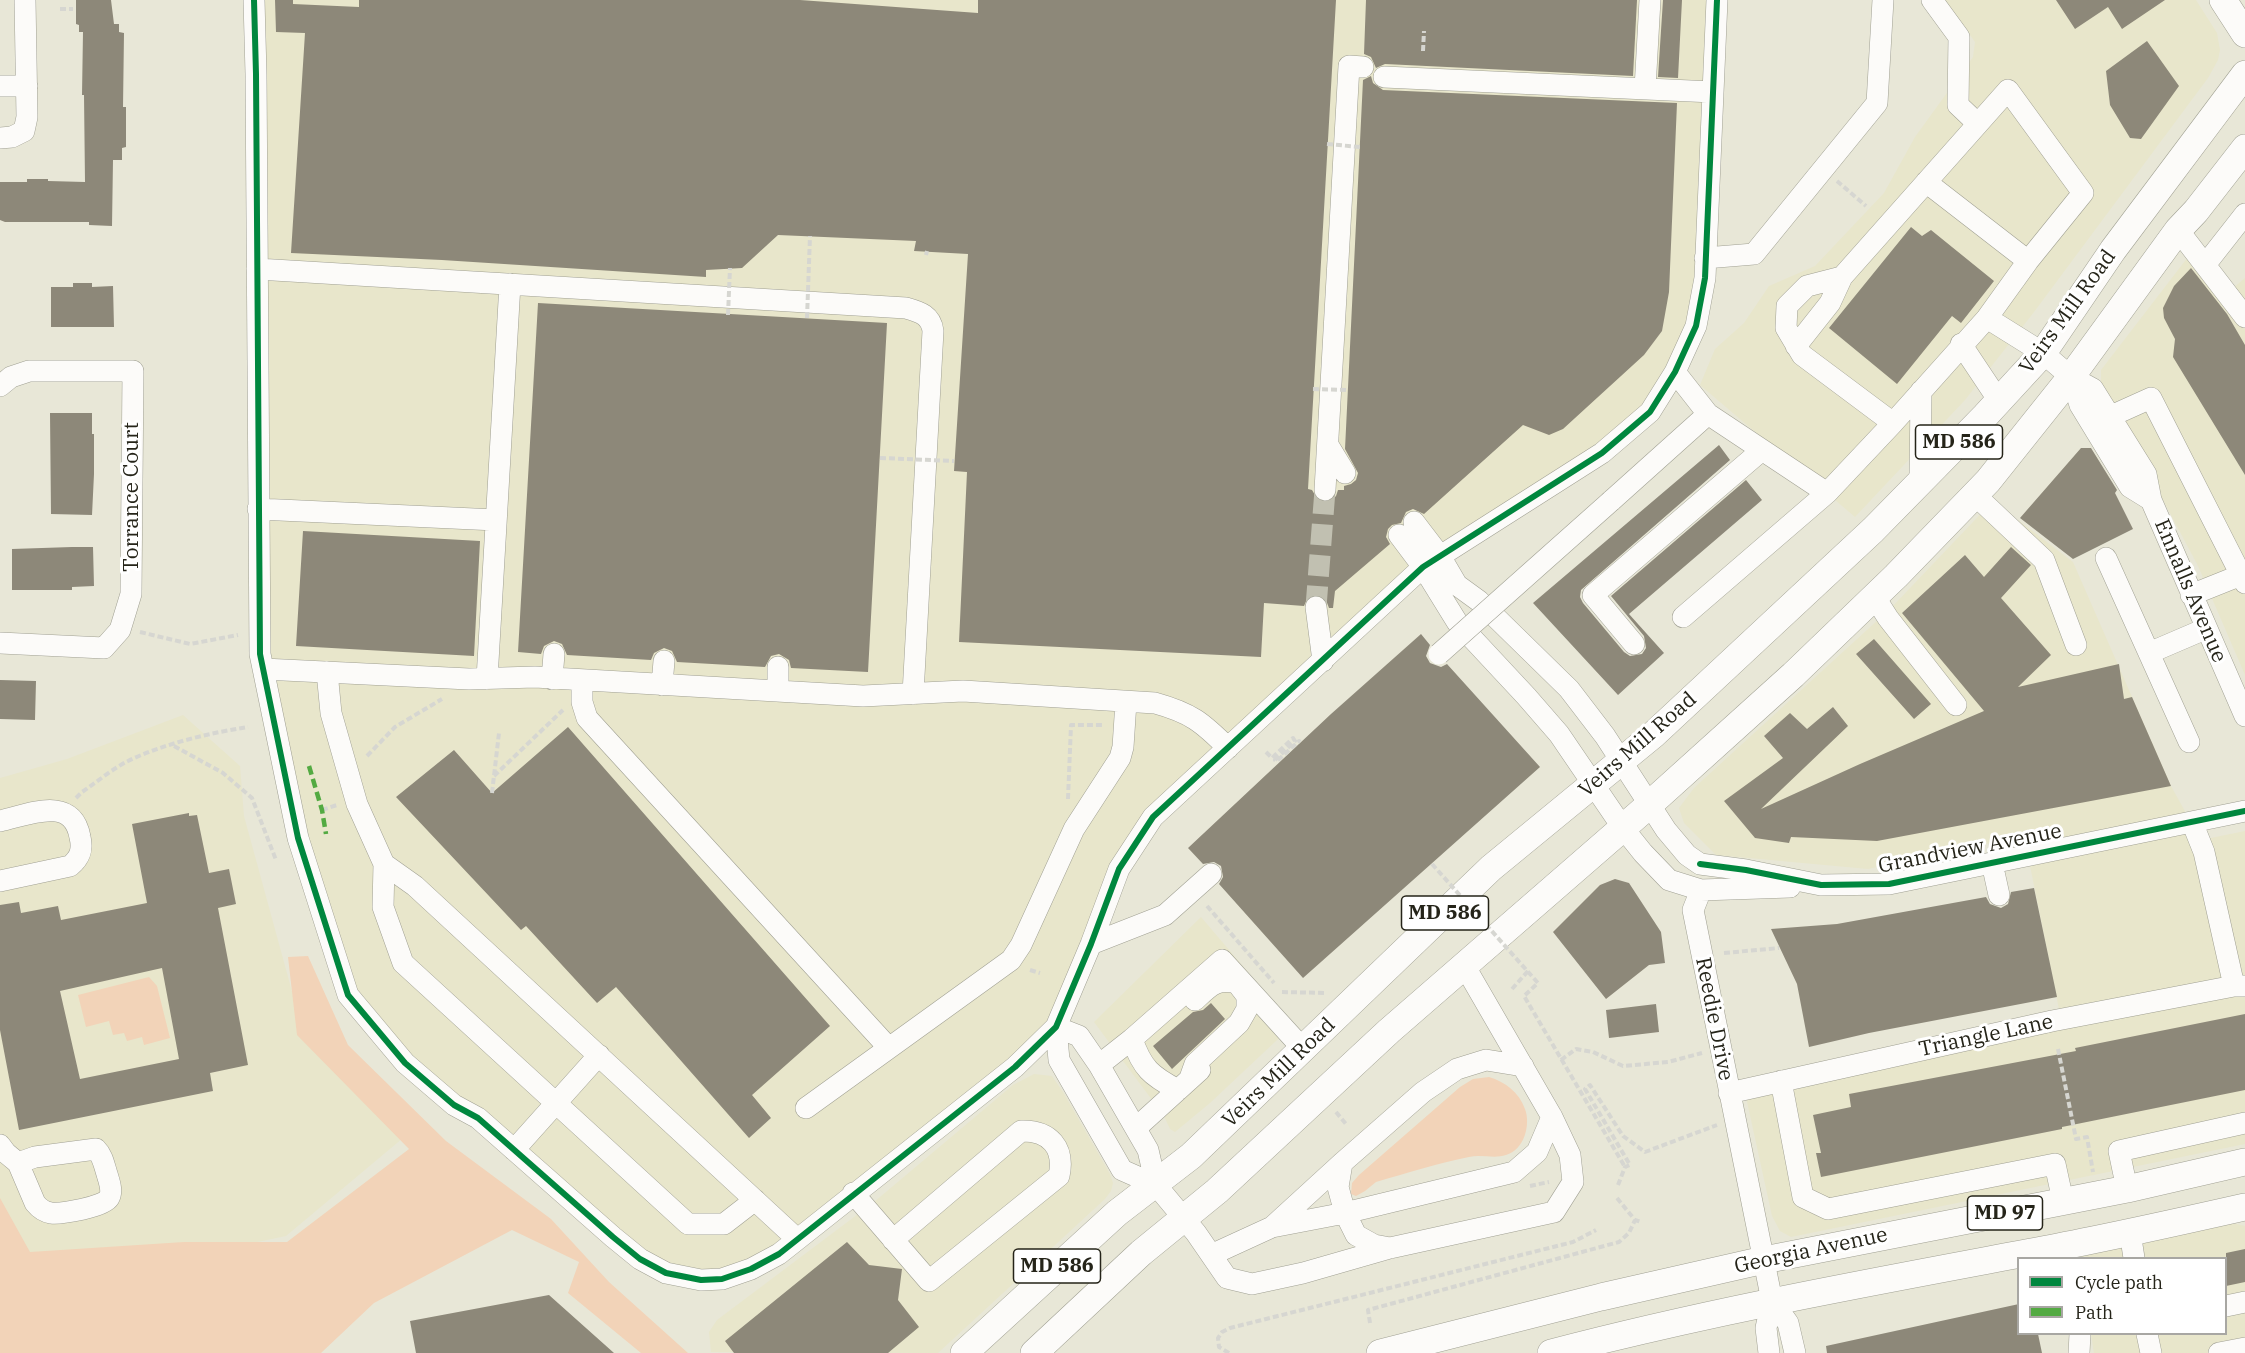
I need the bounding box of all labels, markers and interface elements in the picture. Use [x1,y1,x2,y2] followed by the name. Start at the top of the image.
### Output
[2014,245,2122,379] street label: Veirs Mill Road
[119,422,145,572] street label: Torrance Court
[1916,425,2002,459] road number: MD 586
[2148,516,2232,666] street label: Ennalls Avenue
[1574,687,1702,803] street label: Veirs Mill Road
[1876,819,2064,879] street label: Grandview Avenue
[1402,896,1488,930] road number: MD 586
[1690,955,1738,1083] street label: Reedie Drive
[1917,1009,2055,1063] street label: Triangle Lane
[1217,1013,1341,1133] street label: Veirs Mill Road
[1968,1196,2042,1230] road number: MD 97
[1732,1222,1890,1280] street label: Georgia Avenue
[1014,1249,1100,1283] road number: MD 586
[2017,1257,2227,1335] legend
[2075,1271,2163,1294] text: Cycle path
[2075,1301,2113,1324] text: Path

